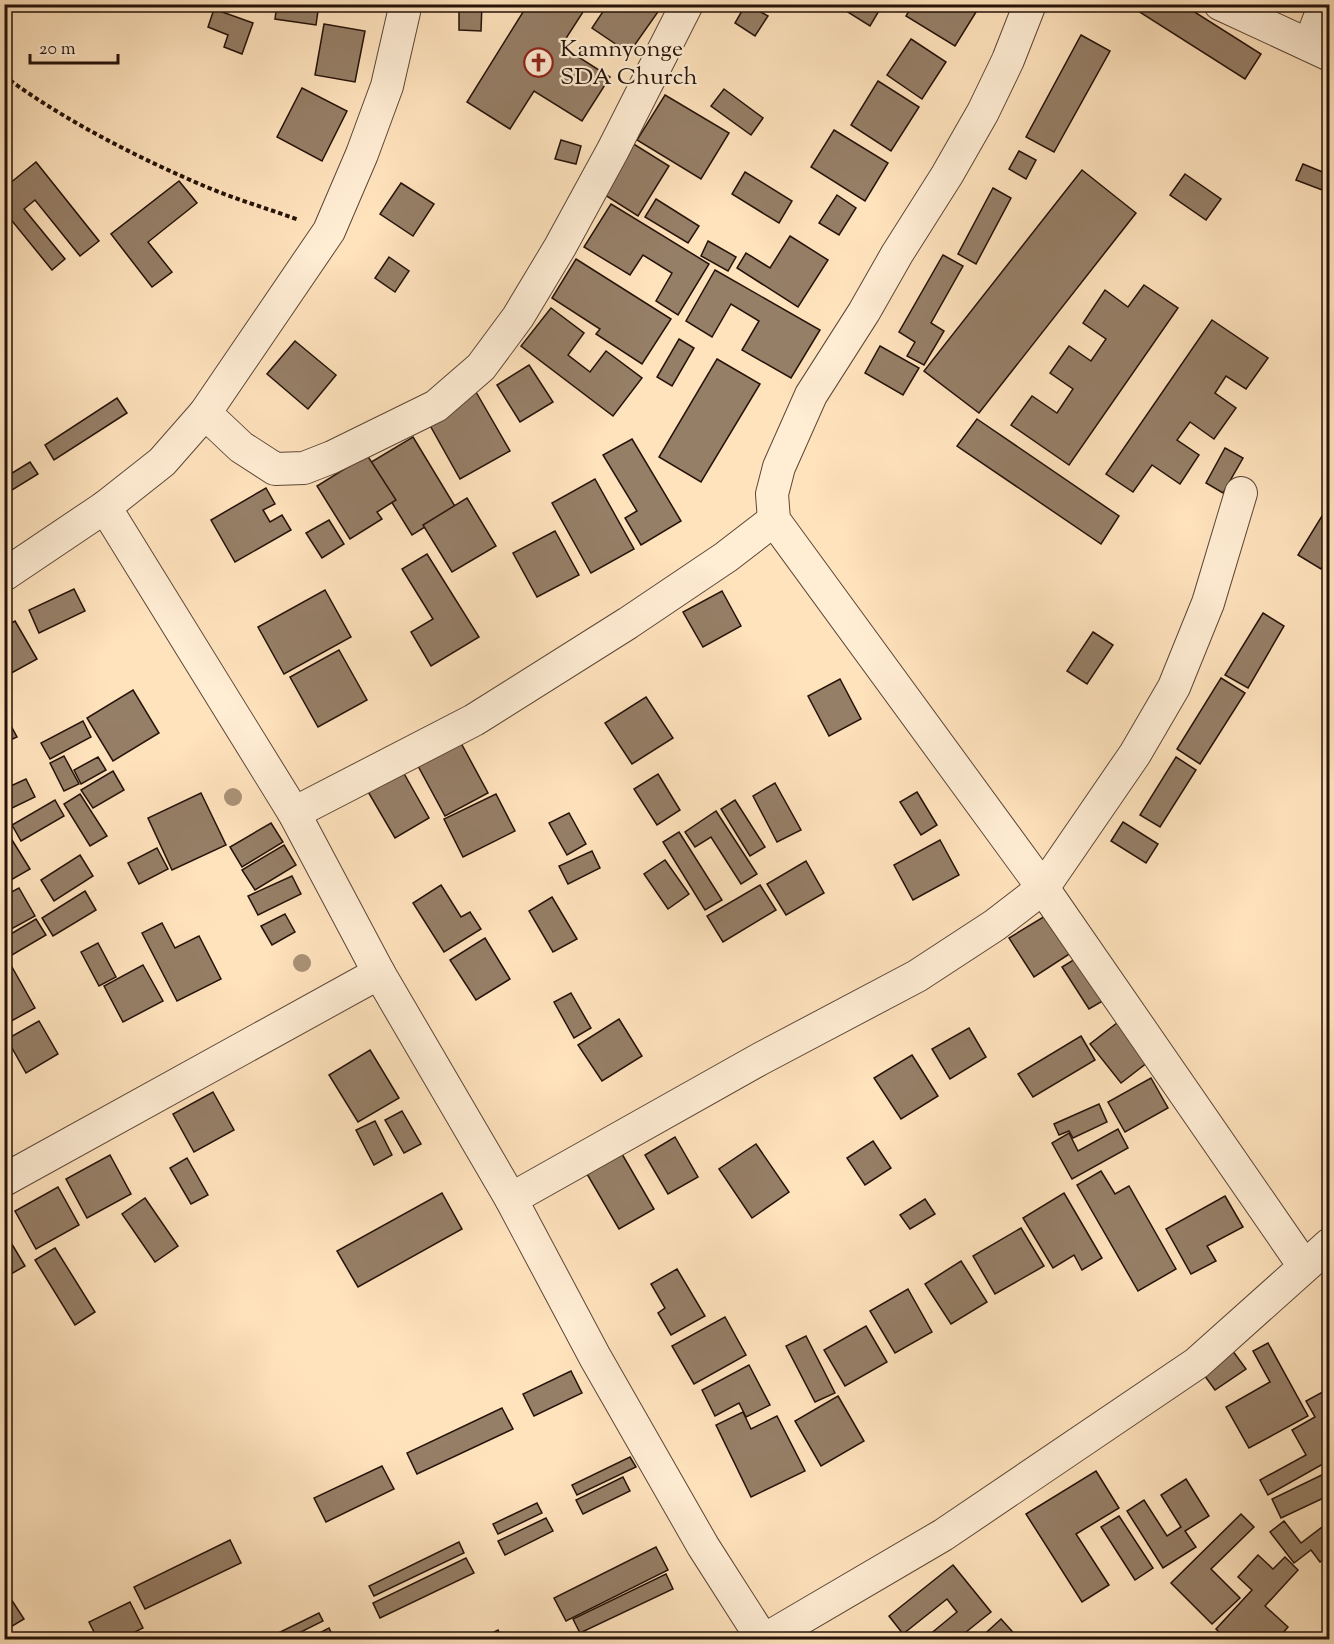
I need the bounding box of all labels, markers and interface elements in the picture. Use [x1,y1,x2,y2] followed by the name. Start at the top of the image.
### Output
[30,27,118,65] scale bar
[560,33,698,95] place label: Kamnyonge SDA Church
[39,37,76,63] text: 20 m
[523,46,555,78] church icon: Kamnyonge SDA Church

